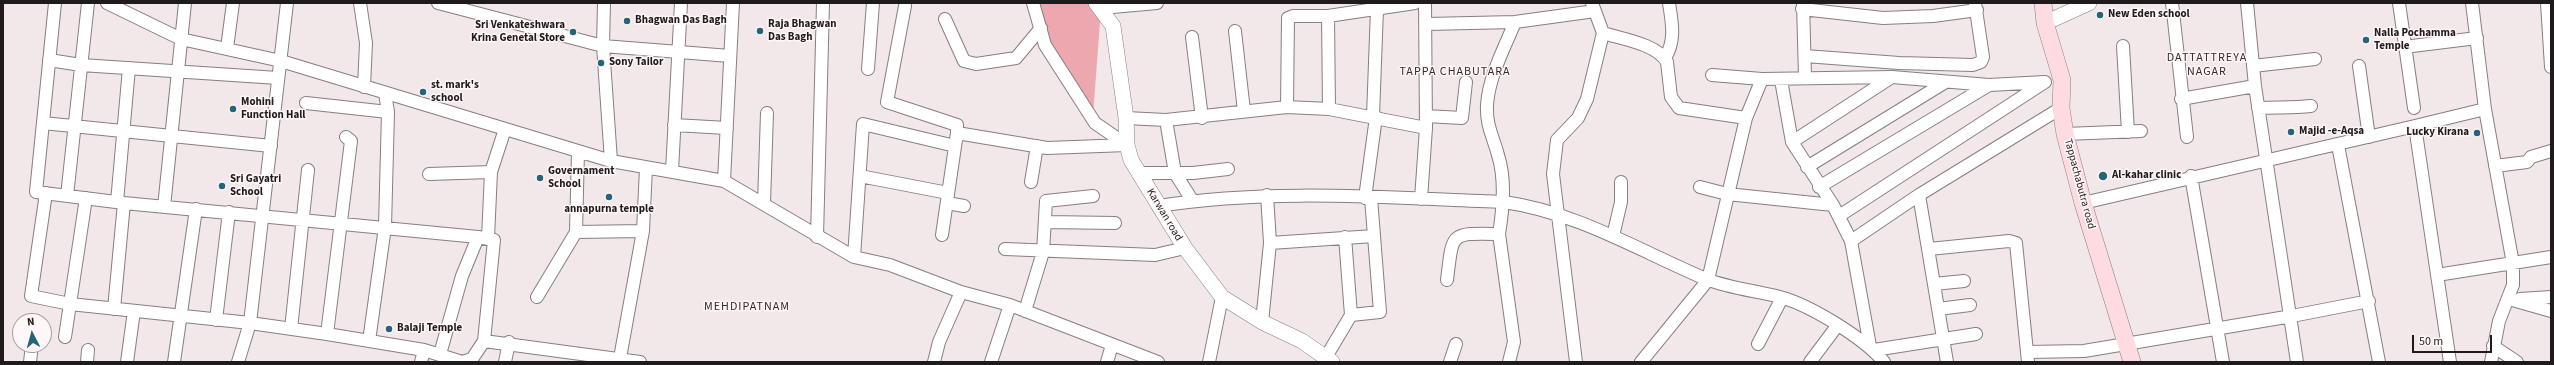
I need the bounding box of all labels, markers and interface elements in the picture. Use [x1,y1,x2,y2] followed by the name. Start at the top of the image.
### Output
[2108,8,2190,22] place label: New Eden school
[2095,10,2105,20] marker: New Eden school
[635,14,727,28] place label: Bhagwan Das Bagh
[622,16,632,26] marker: Bhagwan Das Bagh
[768,18,837,44] place label: Raja Bhagwan Das Bagh
[471,19,565,45] place label: Sri Venkateshwara Krina Genetal Store
[755,26,765,36] marker: Raja Bhagwan Das Bagh
[568,27,578,37] marker: Sri Venkateshwara Krina Genetal Store
[2374,27,2456,53] place label: Nalla Pochamma Temple
[2361,35,2371,45] marker: Nalla Pochamma Temple
[2167,51,2247,79] district label: DATTATTREYA NAGAR
[609,56,663,70] place label: Sony Tailor
[596,58,606,68] marker: Sony Tailor
[1399,65,1511,79] district label: TAPPA CHABUTARA
[431,79,479,105] place label: st. mark's school
[418,87,428,97] marker: st. mark's school
[241,96,305,122] place label: Mohini Function Hall
[228,104,238,114] marker: Mohini Function Hall
[2299,125,2364,139] place label: Majid -e-Aqsa
[2406,126,2469,140] place label: Lucky Kirana
[2286,127,2296,137] marker: Majid -e-Aqsa
[2472,128,2482,138] marker: Lucky Kirana
[2061,137,2097,231] street label: Tappachabutra road
[548,165,614,191] place label: Governament School
[2112,169,2181,183] place label: Al-kahar clinic
[2097,170,2109,182] marker: Al-kahar clinic
[230,173,281,199] place label: Sri Gayatri School
[535,173,545,183] marker: Governament School
[217,181,227,191] marker: Sri Gayatri School
[1143,186,1185,244] street label: Karwan road
[604,192,614,202] marker: annapurna temple
[564,203,654,217] place label: annapurna temple
[704,300,790,314] district label: MEHDIPATNAM
[12,313,52,353] north arrow
[26,314,35,329] text: N
[397,322,462,336] place label: Balaji Temple
[384,324,394,334] marker: Balaji Temple
[2414,327,2494,353] scale bar
[2419,333,2443,350] text: 50 m

